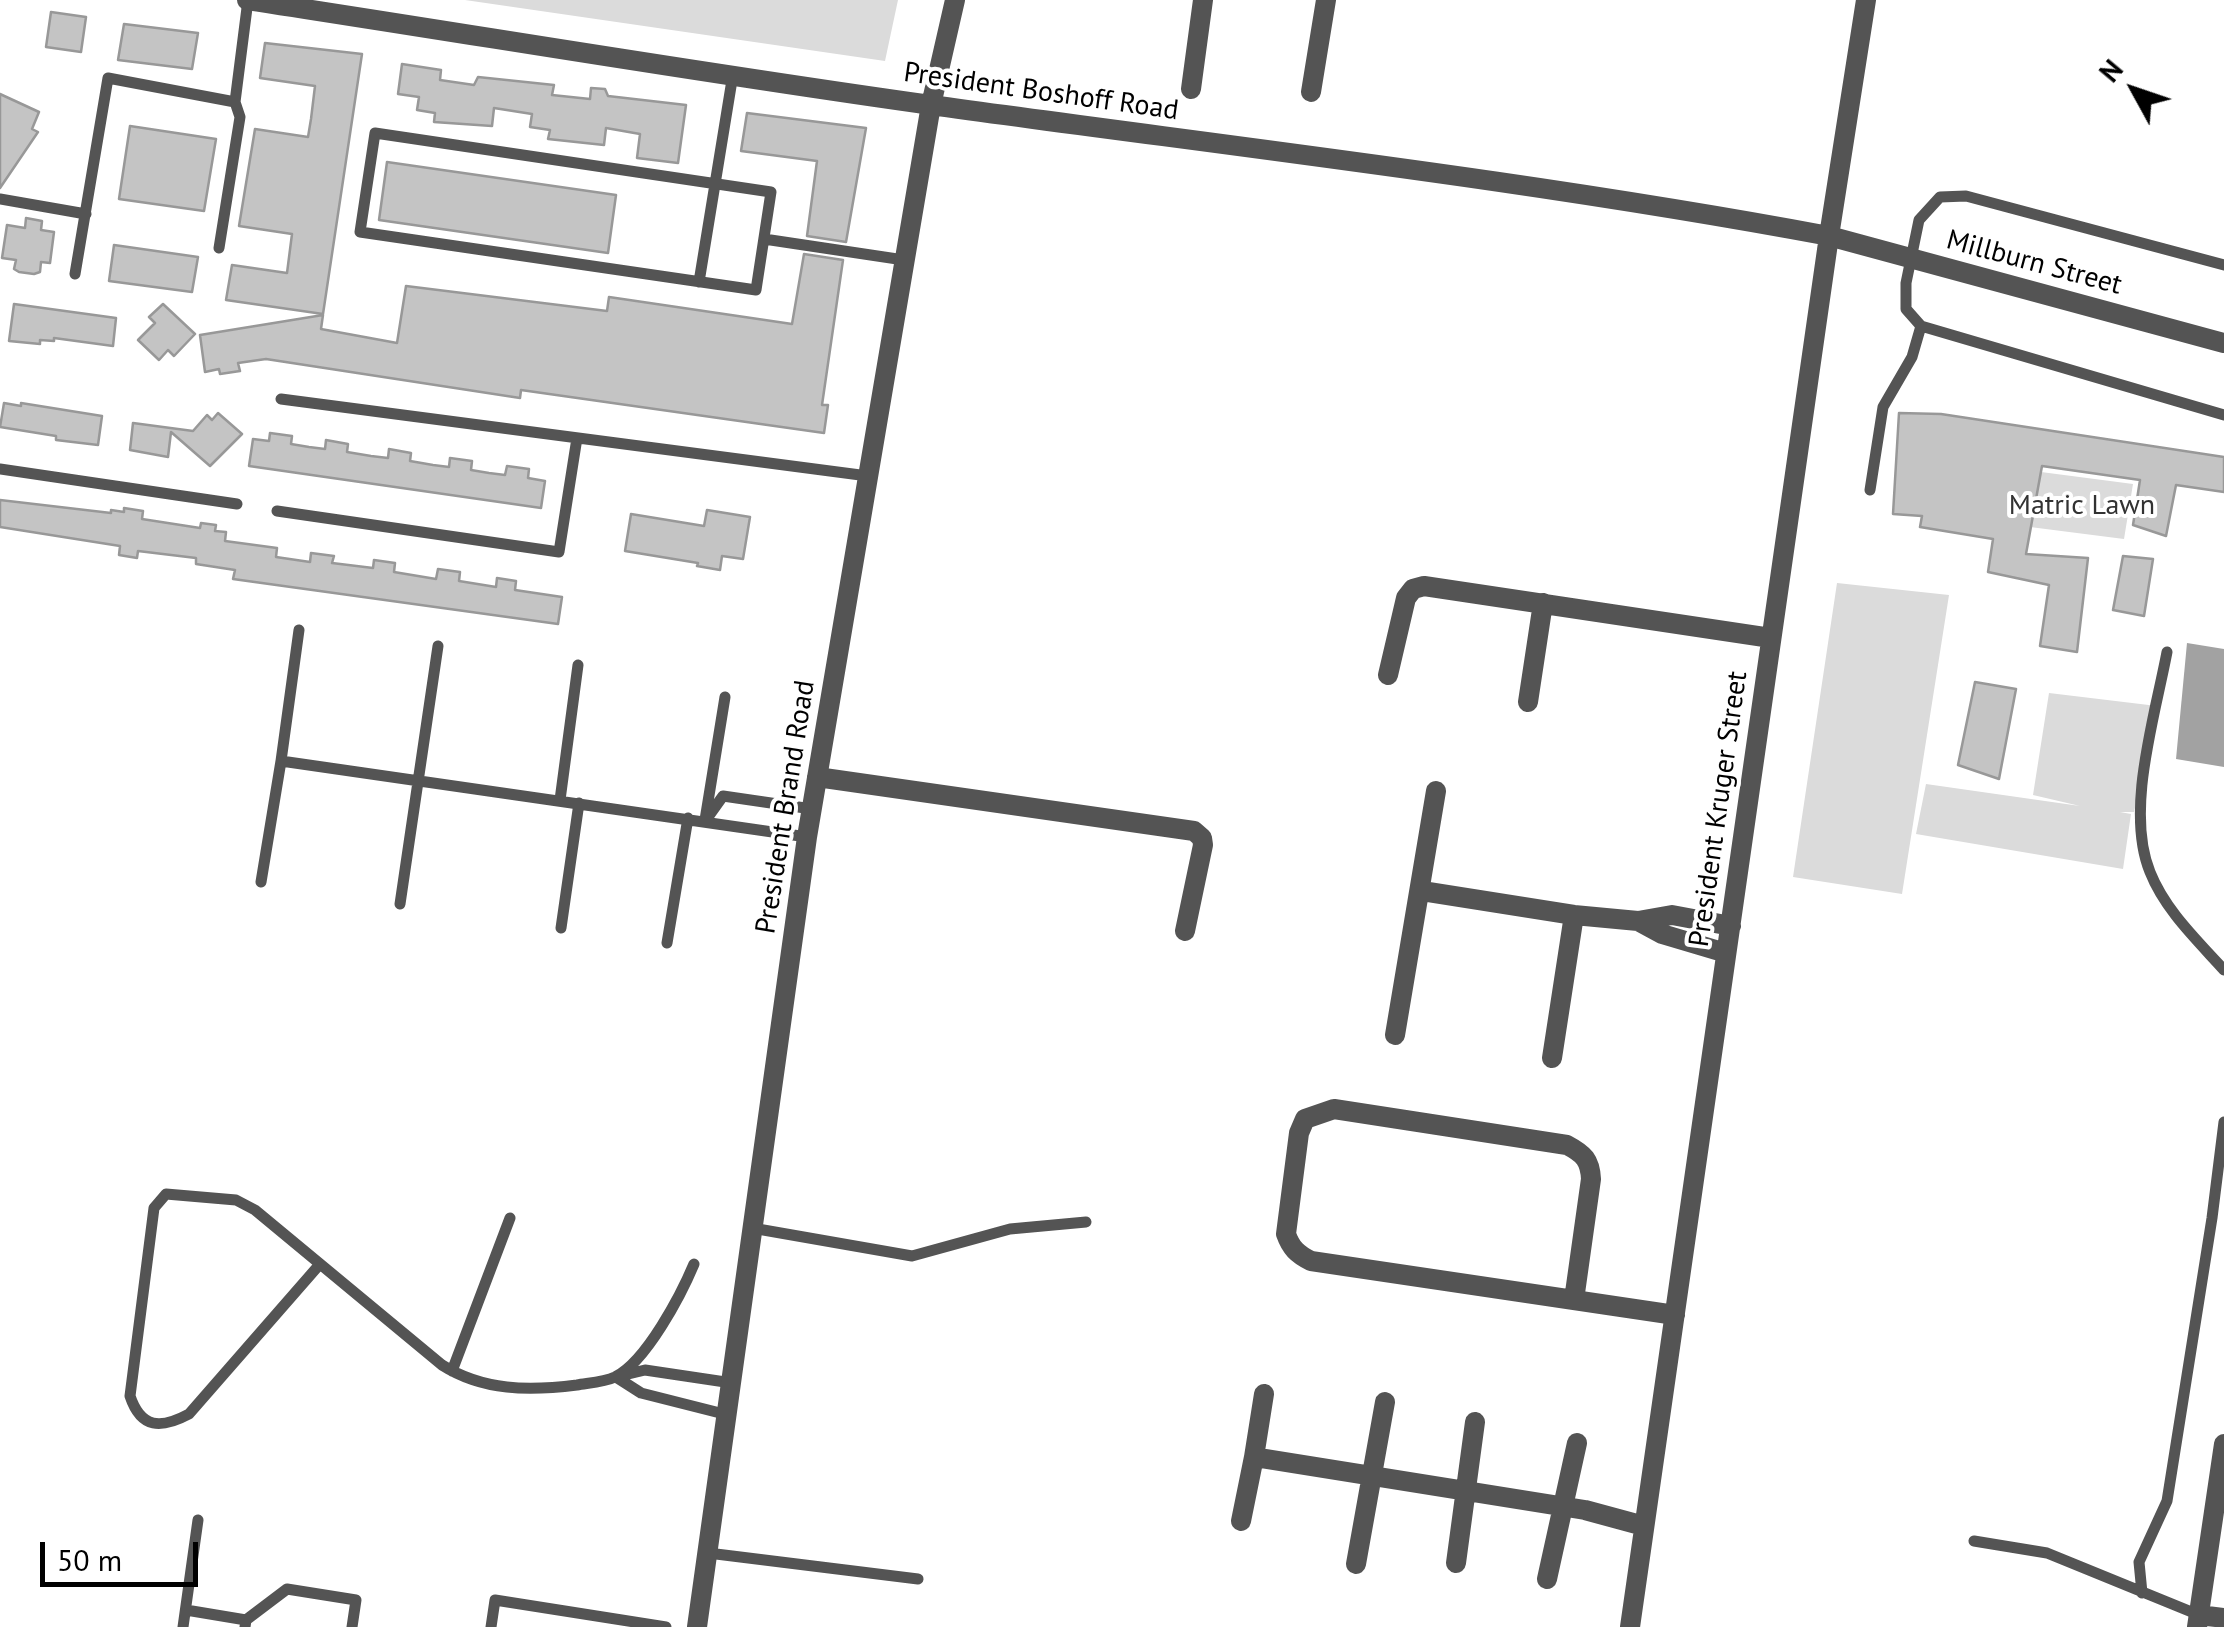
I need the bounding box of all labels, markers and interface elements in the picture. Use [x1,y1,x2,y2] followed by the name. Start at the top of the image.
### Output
[2084,40,2184,140] north arrow
[2091,51,2131,89] text: N
[901,56,1181,128] street label: President Boshoff Road
[1943,223,2125,303] street label: Millburn Street
[2009,489,2155,523] park label: Matric Lawn
[1683,669,1755,949] street label: President Kruger Street
[749,678,823,936] street label: President Brand Road
[45,1522,202,1584] scale bar
[57,1540,122,1579] text: 50 m

